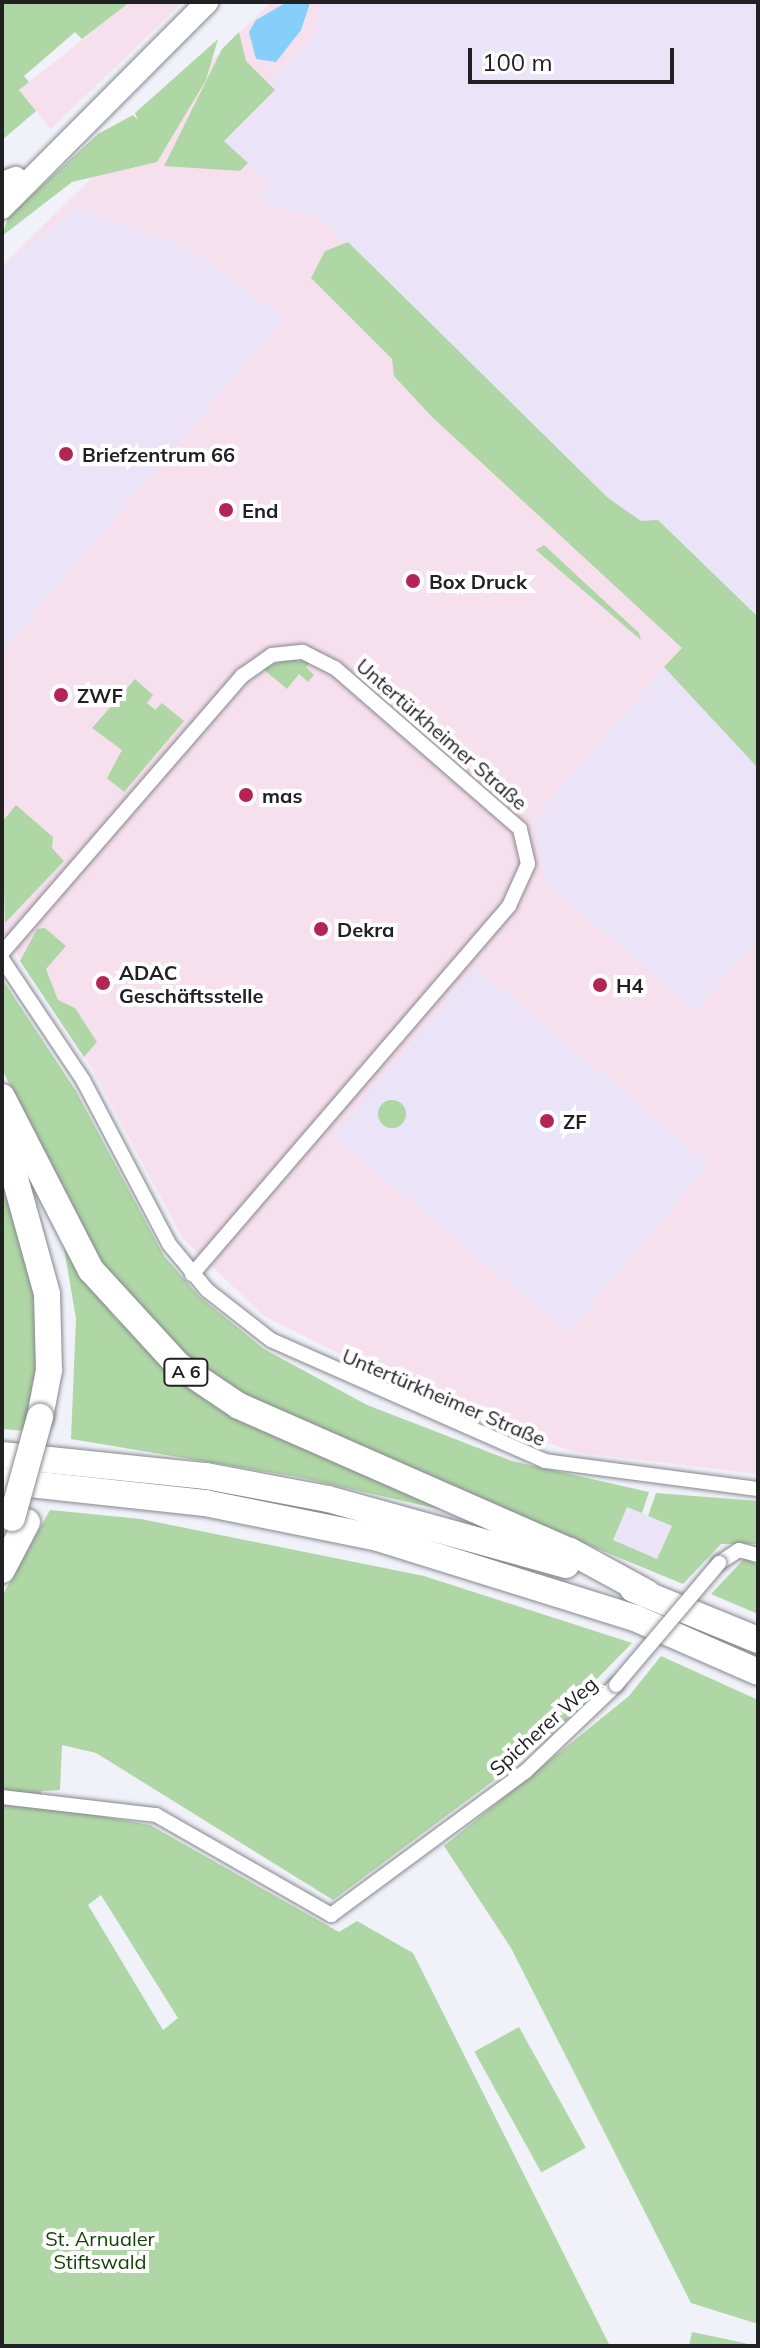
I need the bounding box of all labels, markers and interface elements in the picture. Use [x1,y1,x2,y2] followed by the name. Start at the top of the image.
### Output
[472,32,678,82] scale bar
[482,47,553,77] text: 100 m
[82,442,235,466] place label: Briefzentrum 66
[57,445,75,463] marker: Briefzentrum 66
[242,498,278,522] place label: End
[217,501,235,519] marker: End
[429,569,527,593] place label: Box Druck
[404,572,422,590] marker: Box Druck
[352,653,532,815] street label: Untertürkheimer Straße
[77,683,123,707] place label: ZWF
[52,686,70,704] marker: ZWF
[262,783,302,807] place label: mas
[237,786,255,804] marker: mas
[337,917,394,941] place label: Dekra
[312,920,330,938] marker: Dekra
[119,960,263,1007] place label: ADAC Geschäftsstelle
[616,973,643,997] place label: H4
[94,974,112,992] marker: ADAC Geschäftsstelle
[591,976,609,994] marker: H4
[563,1109,587,1133] place label: ZF
[538,1112,556,1130] marker: ZF
[339,1343,549,1451] street label: Untertürkheimer Straße
[162,1358,210,1386] road number: A 6
[484,1672,602,1780] street label: Spicherer Weg
[45,2227,155,2274] park label: St. Arnualer Stiftswald

